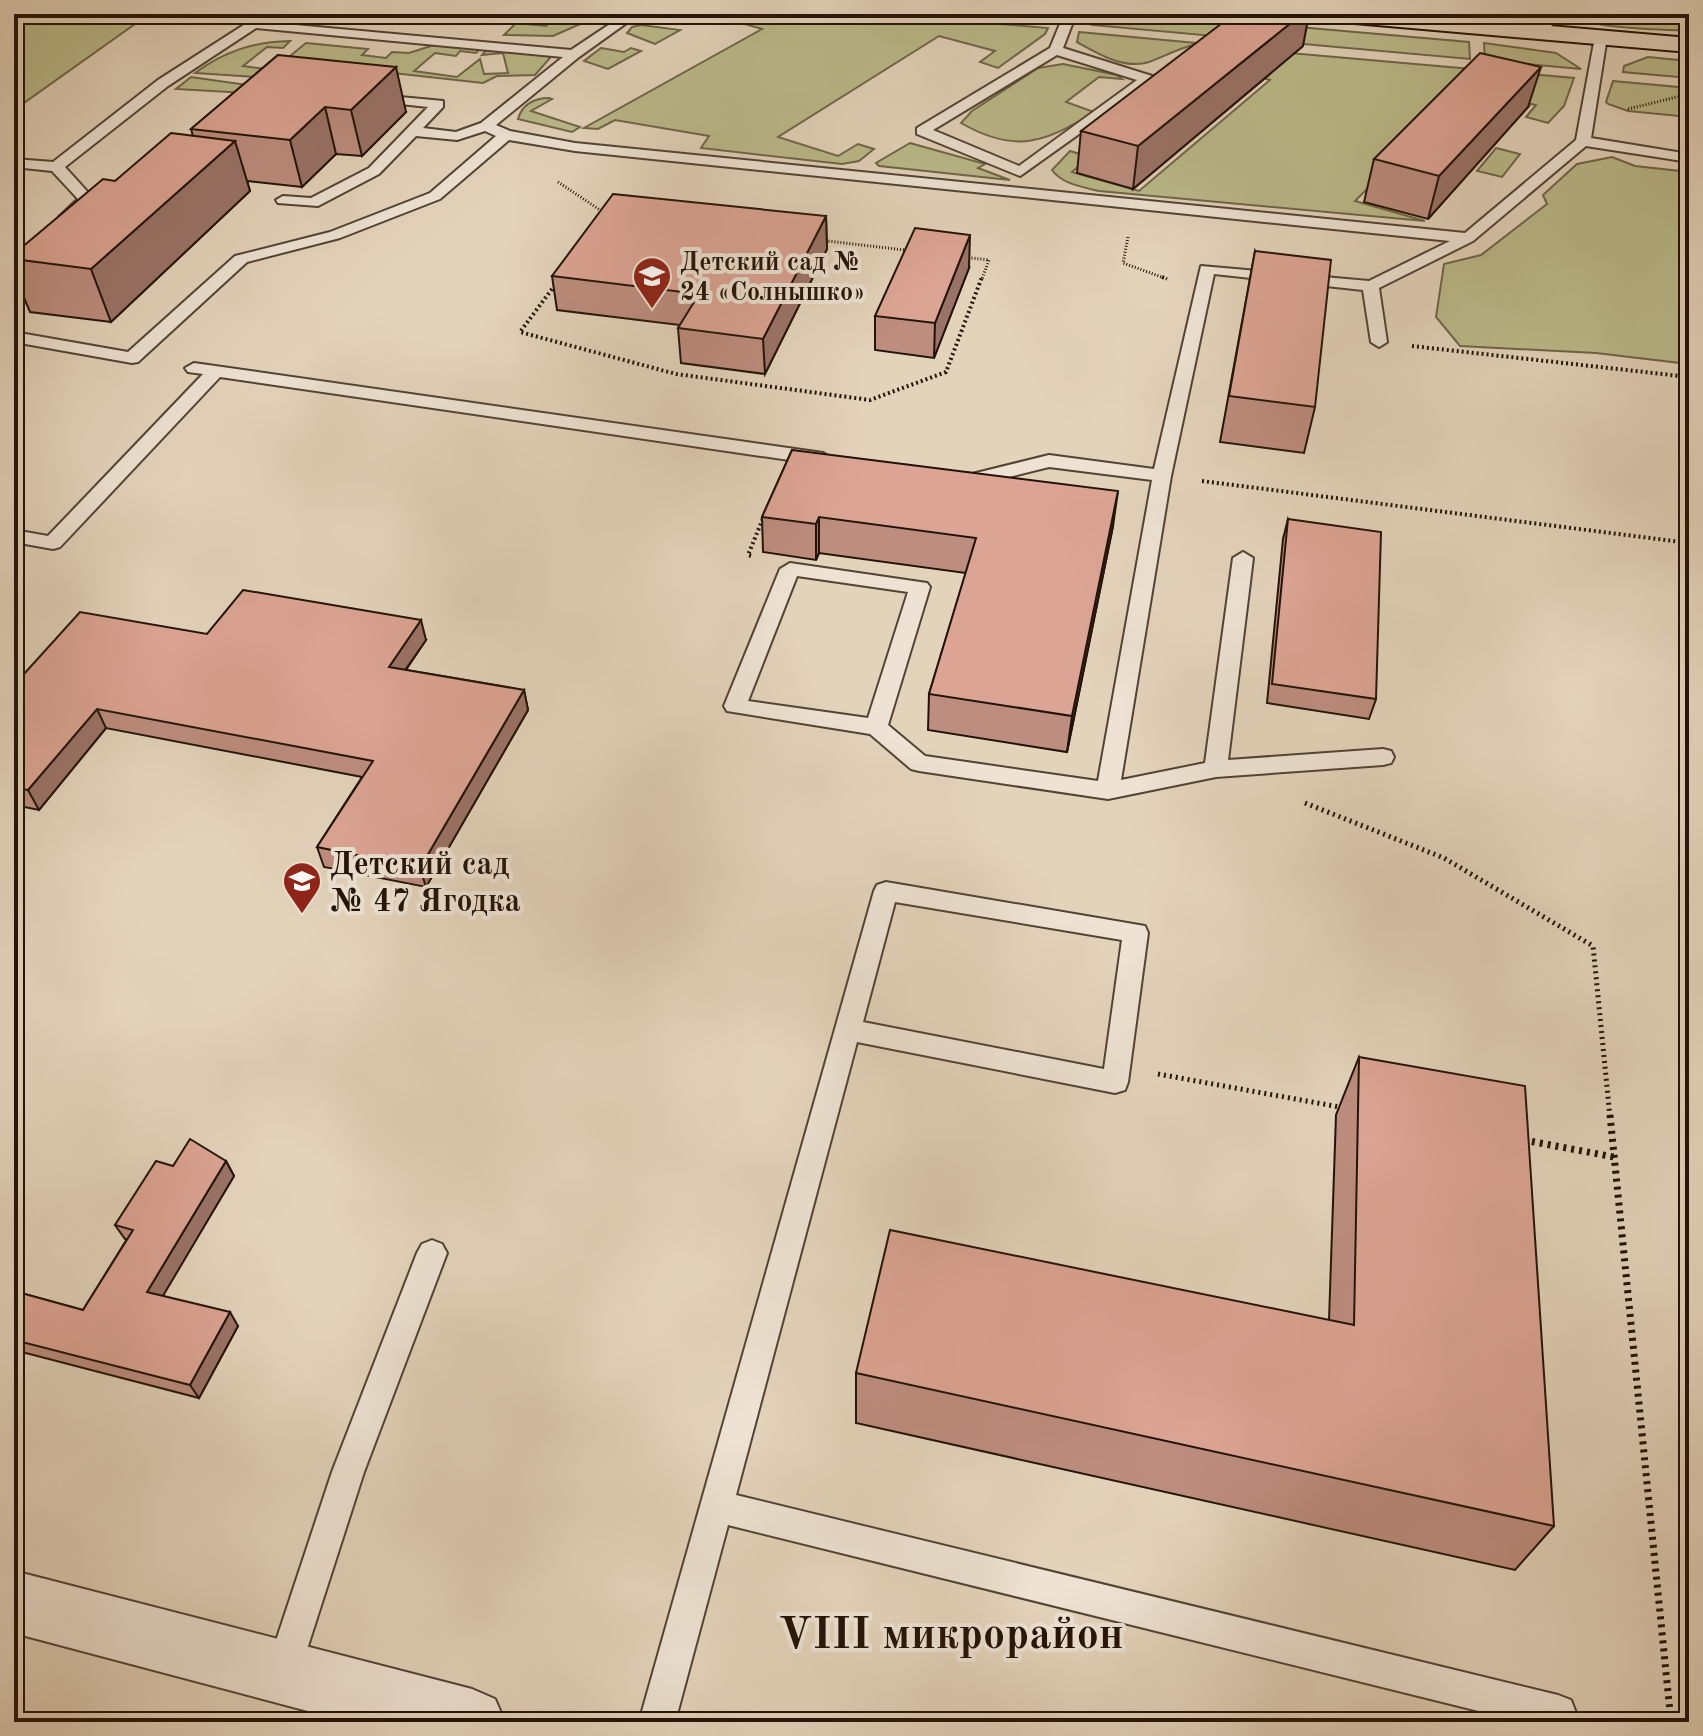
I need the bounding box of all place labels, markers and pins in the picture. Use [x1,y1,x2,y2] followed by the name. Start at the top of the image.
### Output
[680,250,866,306] place label: Детский сад № 24 «Солнышко»
[631,255,673,310] school or university icon: Детский сад № 24 «Солнышко»
[330,850,521,919] place label: Детский сад № 47 Ягодка
[281,860,323,915] school or university icon: Детский сад № 47 Ягодка

